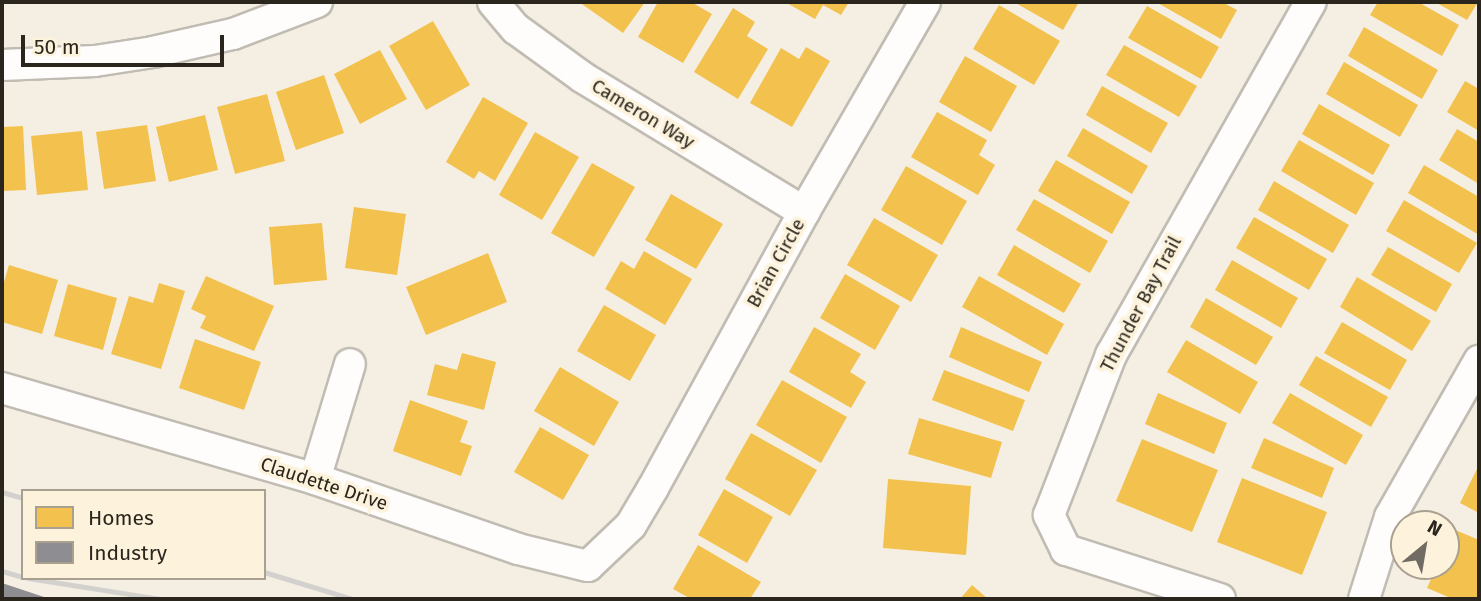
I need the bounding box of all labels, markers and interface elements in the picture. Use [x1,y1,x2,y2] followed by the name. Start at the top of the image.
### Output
[24,21,228,65] scale bar
[34,34,80,60] text: 50 m
[587,74,699,154] street label: Cameron Way
[742,214,810,312] street label: Brian Circle
[1096,232,1186,376] street label: Thunder Bay Trail
[258,453,390,515] street label: Claudette Drive
[21,489,266,580] legend
[88,505,154,531] text: Homes
[1390,510,1460,580] north arrow
[1424,515,1446,541] text: N
[88,540,167,566] text: Industry

